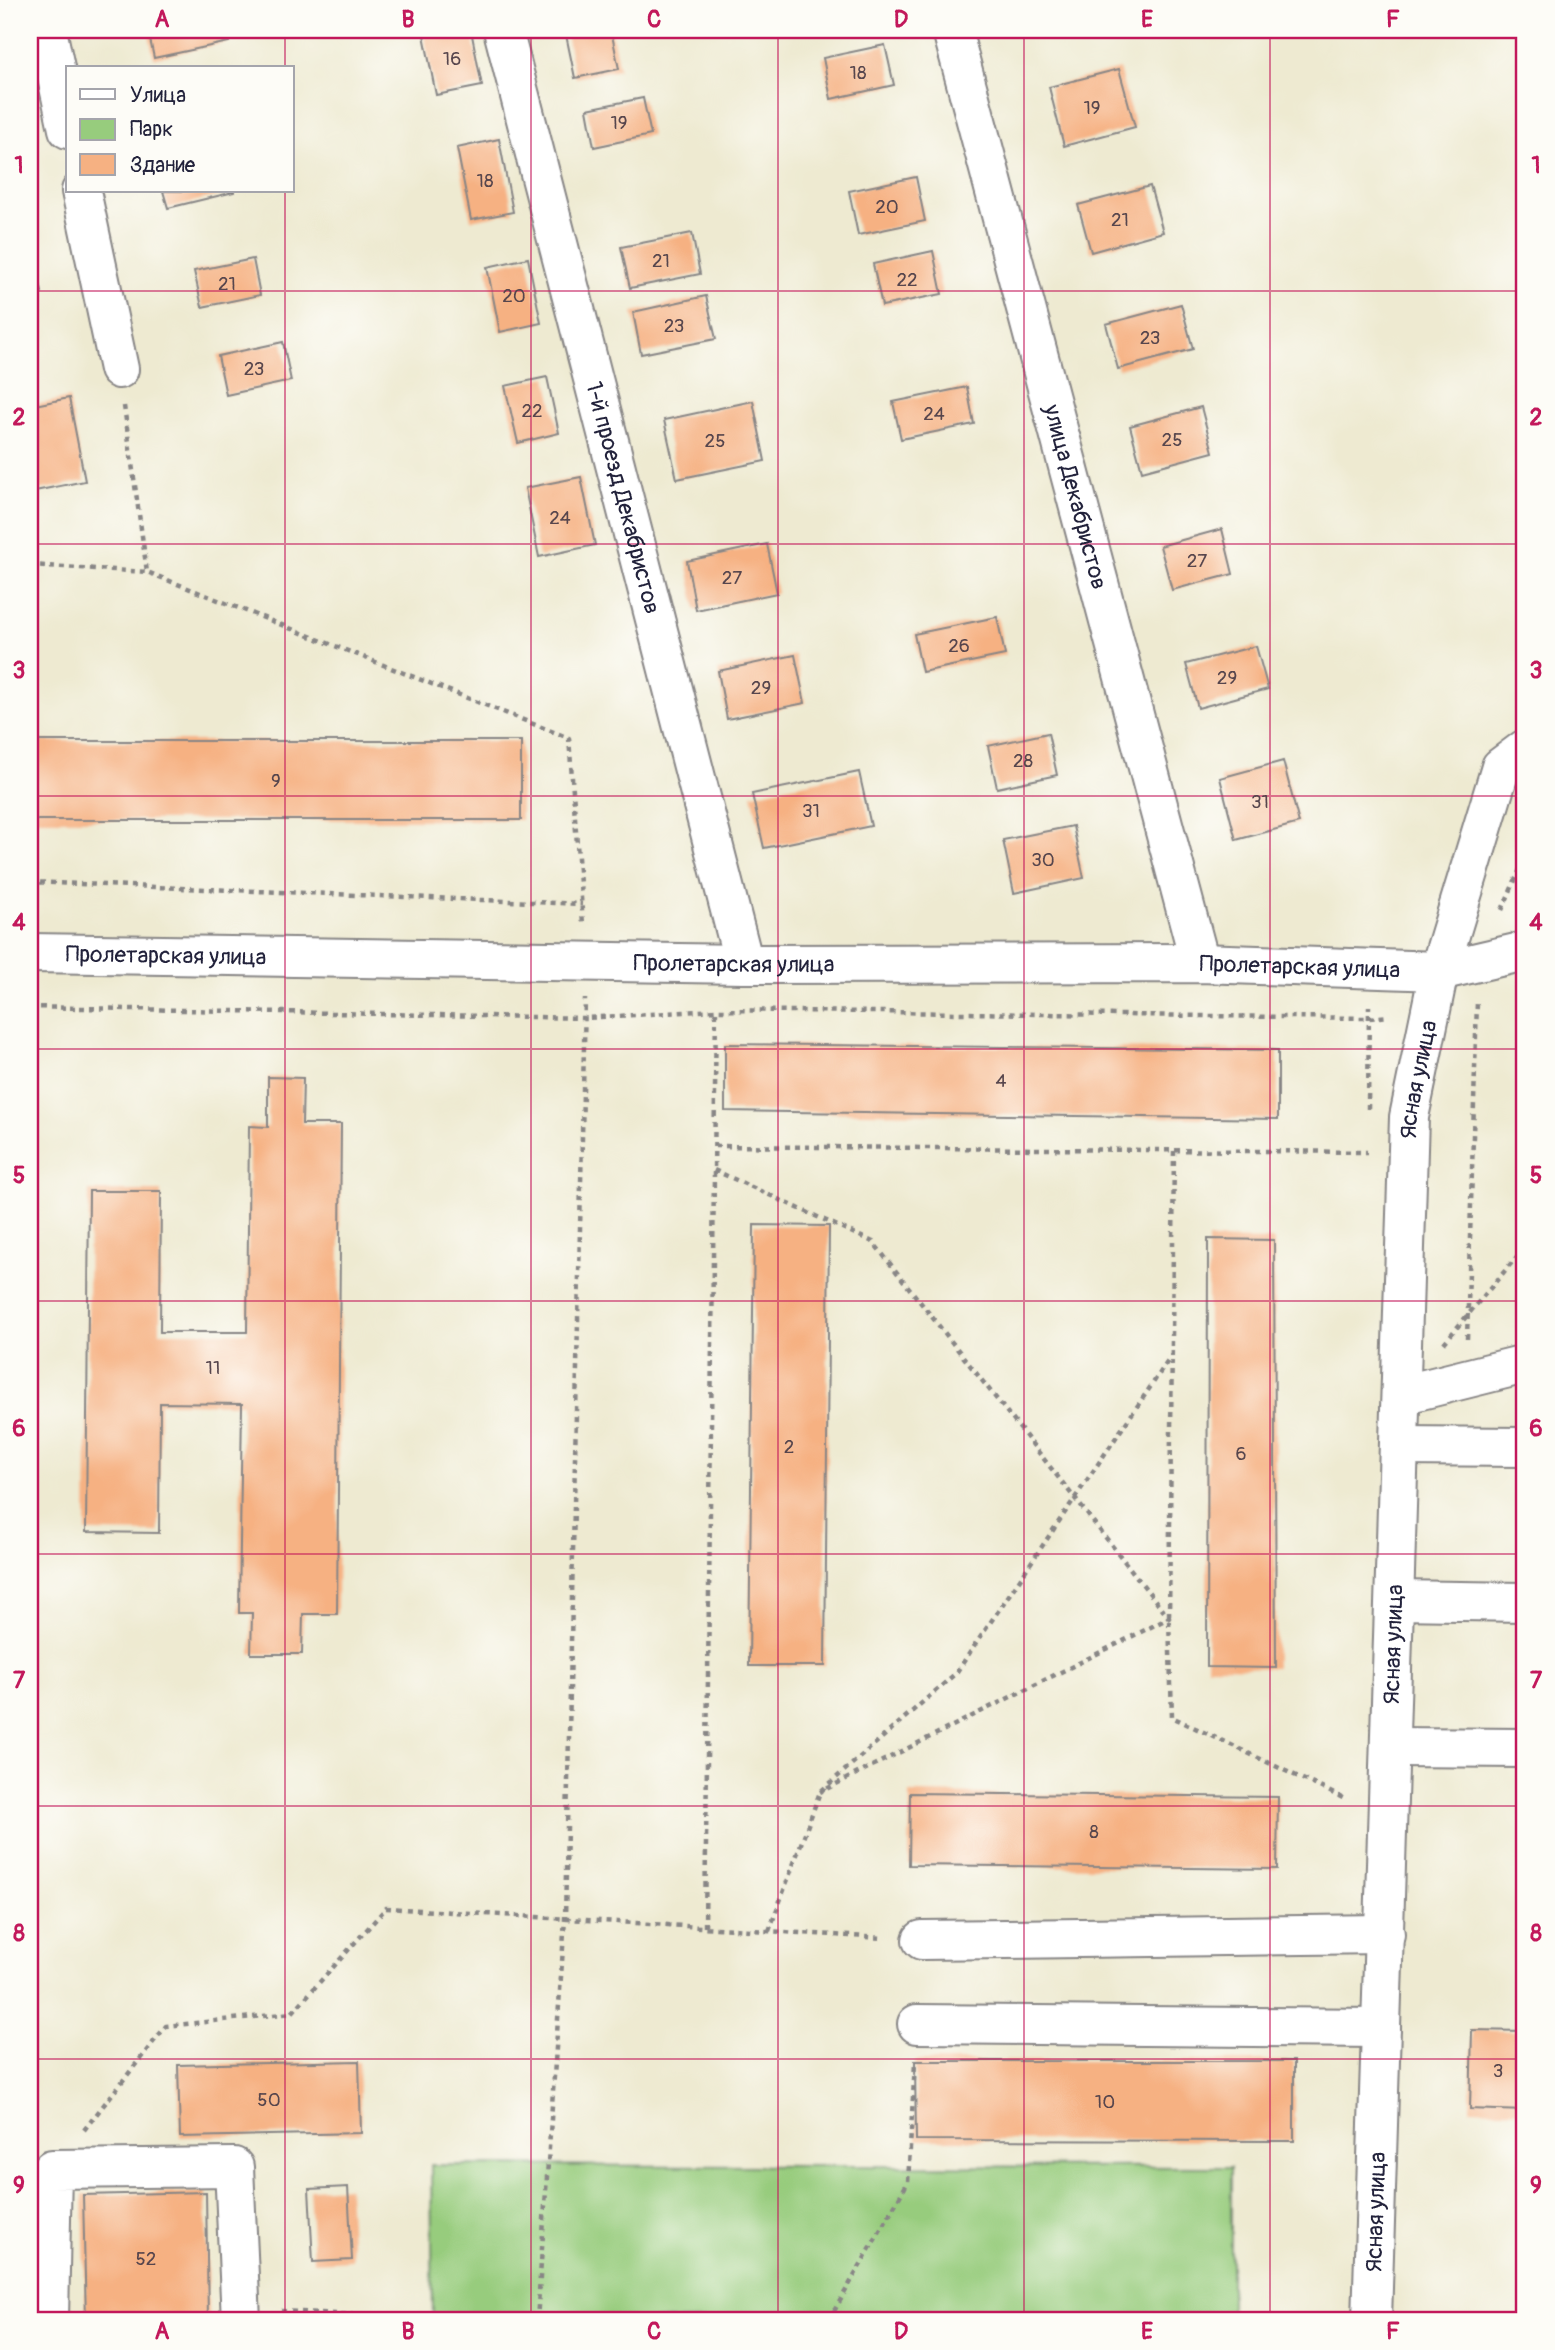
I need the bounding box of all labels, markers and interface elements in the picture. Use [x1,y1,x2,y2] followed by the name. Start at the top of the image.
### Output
[155,5,170,34] text: A
[401,5,415,34] text: B
[647,5,661,34] text: C
[894,5,908,34] text: D
[1141,5,1153,34] text: E
[1386,5,1400,34] text: F
[443,47,461,71] house number: 16
[849,61,867,85] house number: 18
[66,66,294,192] legend
[130,82,186,109] text: Улица
[1083,96,1101,120] house number: 19
[610,111,628,135] house number: 19
[130,116,173,143] text: Парк
[15,151,24,180] text: 1
[1532,151,1541,180] text: 1
[130,152,196,179] text: Здание
[476,169,494,193] house number: 18
[875,195,899,219] house number: 20
[1111,208,1129,232] house number: 21
[652,249,670,273] house number: 21
[896,268,918,292] house number: 22
[218,272,236,296] house number: 21
[502,284,526,308] house number: 20
[664,314,684,338] house number: 23
[1140,326,1160,350] house number: 23
[244,357,264,381] house number: 23
[579,379,667,617] street label: 1-й проезд Декабристов
[521,399,543,423] house number: 22
[1037,400,1114,593] street label: улица Декабристов
[923,402,945,426] house number: 24
[13,403,26,432] text: 2
[1530,403,1543,432] text: 2
[1162,428,1182,452] house number: 25
[705,429,725,453] house number: 25
[549,506,571,530] house number: 24
[1187,549,1207,573] house number: 27
[722,566,742,590] house number: 27
[948,634,970,658] house number: 26
[13,656,25,685] text: 3
[1530,656,1542,685] text: 3
[1217,666,1237,690] house number: 29
[751,676,771,700] house number: 29
[1013,749,1033,773] house number: 28
[271,769,281,793] house number: 9
[1251,790,1269,814] house number: 31
[802,799,820,823] house number: 31
[1031,848,1055,872] house number: 30
[12,908,26,937] text: 4
[1529,908,1543,937] text: 4
[65,940,267,972] street label: Пролетарская улица
[633,948,834,979] street label: Пролетарская улица
[1199,949,1401,985] street label: Пролетарская улица
[1394,1018,1444,1139] street label: Ясная улица
[995,1069,1007,1093] house number: 4
[13,1161,25,1190] text: 5
[1530,1161,1542,1190] text: 5
[206,1356,220,1380] house number: 11
[12,1414,26,1443] text: 6
[1529,1414,1543,1443] text: 6
[784,1435,794,1459] house number: 2
[1235,1442,1247,1466] house number: 6
[1377,1584,1410,1705] street label: Ясная улица
[13,1666,26,1695] text: 7
[1530,1666,1543,1695] text: 7
[1089,1820,1099,1844] house number: 8
[13,1919,25,1948] text: 8
[1530,1919,1542,1948] text: 8
[1493,2059,1503,2083] house number: 3
[257,2088,281,2112] house number: 50
[1095,2090,1115,2114] house number: 10
[1359,2151,1392,2273] street label: Ясная улица
[13,2171,25,2200] text: 9
[1530,2171,1542,2200] text: 9
[136,2247,156,2271] house number: 52
[155,2317,170,2346] text: A
[401,2317,415,2346] text: B
[647,2317,661,2346] text: C
[894,2317,908,2346] text: D
[1141,2317,1153,2346] text: E
[1386,2317,1400,2346] text: F

